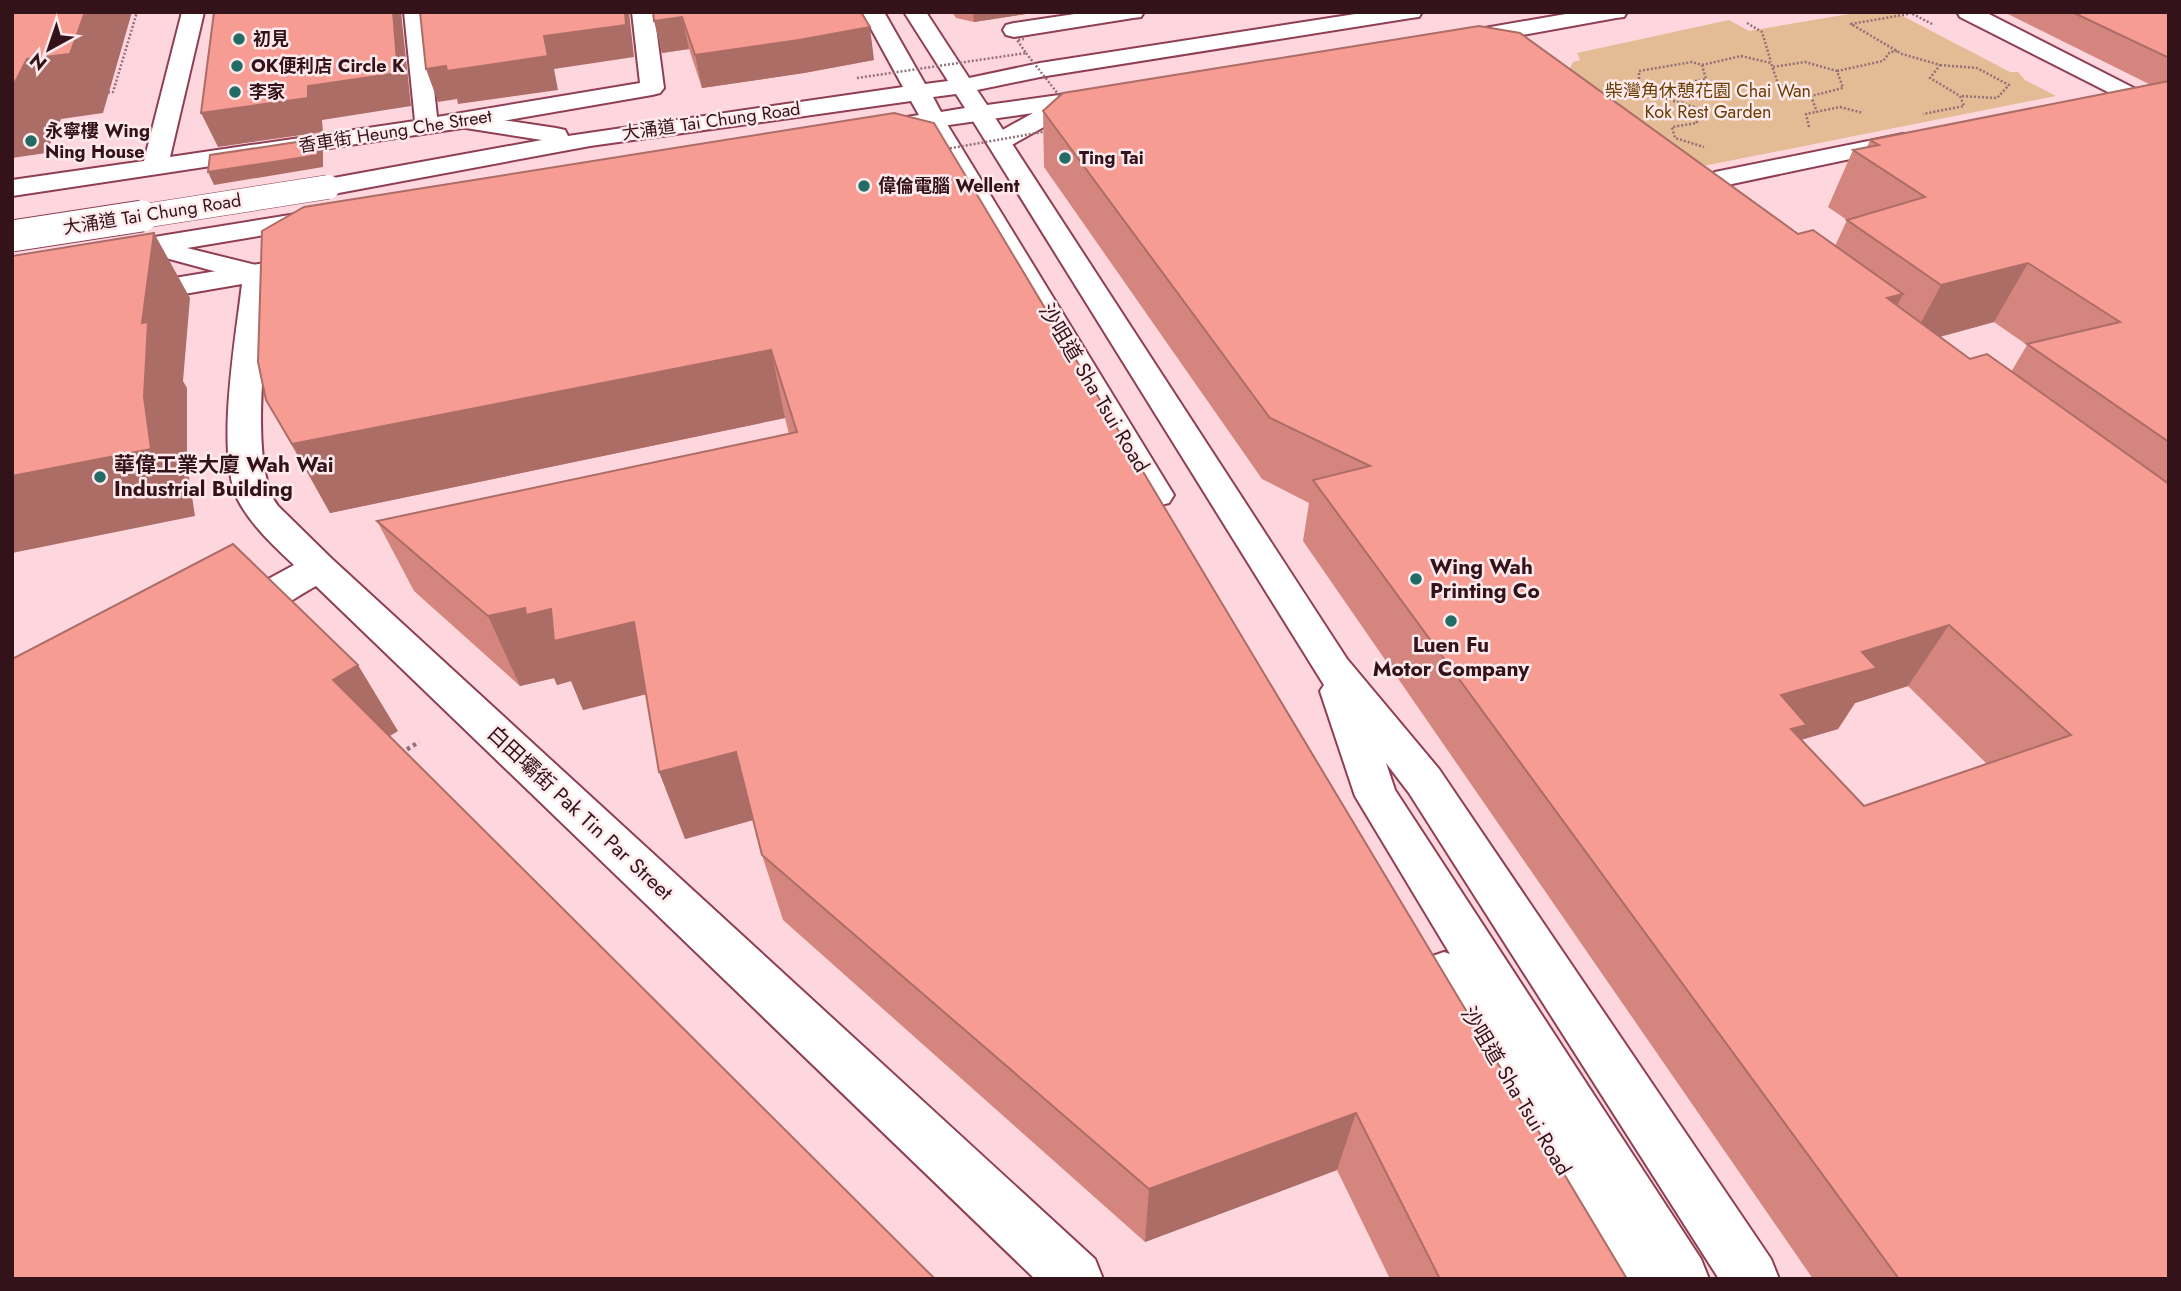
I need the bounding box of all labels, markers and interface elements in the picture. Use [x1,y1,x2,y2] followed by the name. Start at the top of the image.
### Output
[14,14,84,84] north arrow
[253,26,289,52] place label: 初見
[231,31,247,47] marker: 初見
[24,46,53,77] text: N
[251,53,405,79] place label: OK便利店 Circle K
[229,58,245,74] marker: OK便利店 Circle K
[1605,78,1811,125] park label: 柴灣角休憩花園 Chai Wan Kok Rest Garden
[249,79,285,105] place label: 李家
[227,84,243,100] marker: 李家
[620,96,802,146] street label: 大涌道 Tai Chung Road
[296,103,494,159] street label: 香車街 Heung Che Street
[45,118,150,165] place label: 永寧樓 Wing Ning House
[23,133,39,149] marker: 永寧樓 Wing Ning House
[1079,145,1144,171] place label: Ting Tai
[1057,150,1073,166] marker: Ting Tai
[878,173,1020,199] place label: 偉倫電腦 Wellent
[856,178,872,194] marker: 偉倫電腦 Wellent
[61,187,243,241] street label: 大涌道 Tai Chung Road
[1032,298,1156,478] street label: 沙咀道 Sha Tsui Road
[114,450,334,504] place label: 華偉工業大廈 Wah Wai Industrial Building
[92,469,108,485] marker: 華偉工業大廈 Wah Wai Industrial Building
[1430,552,1540,606] place label: Wing Wah Printing Co
[1408,571,1424,587] marker: Wing Wah Printing Co
[1443,613,1459,629] marker: Luen Fu Motor Company
[1373,630,1530,684] place label: Luen Fu Motor Company
[481,719,679,907] street label: 白田壩街 Pak Tin Par Street
[1454,1001,1578,1181] street label: 沙咀道 Sha Tsui Road

